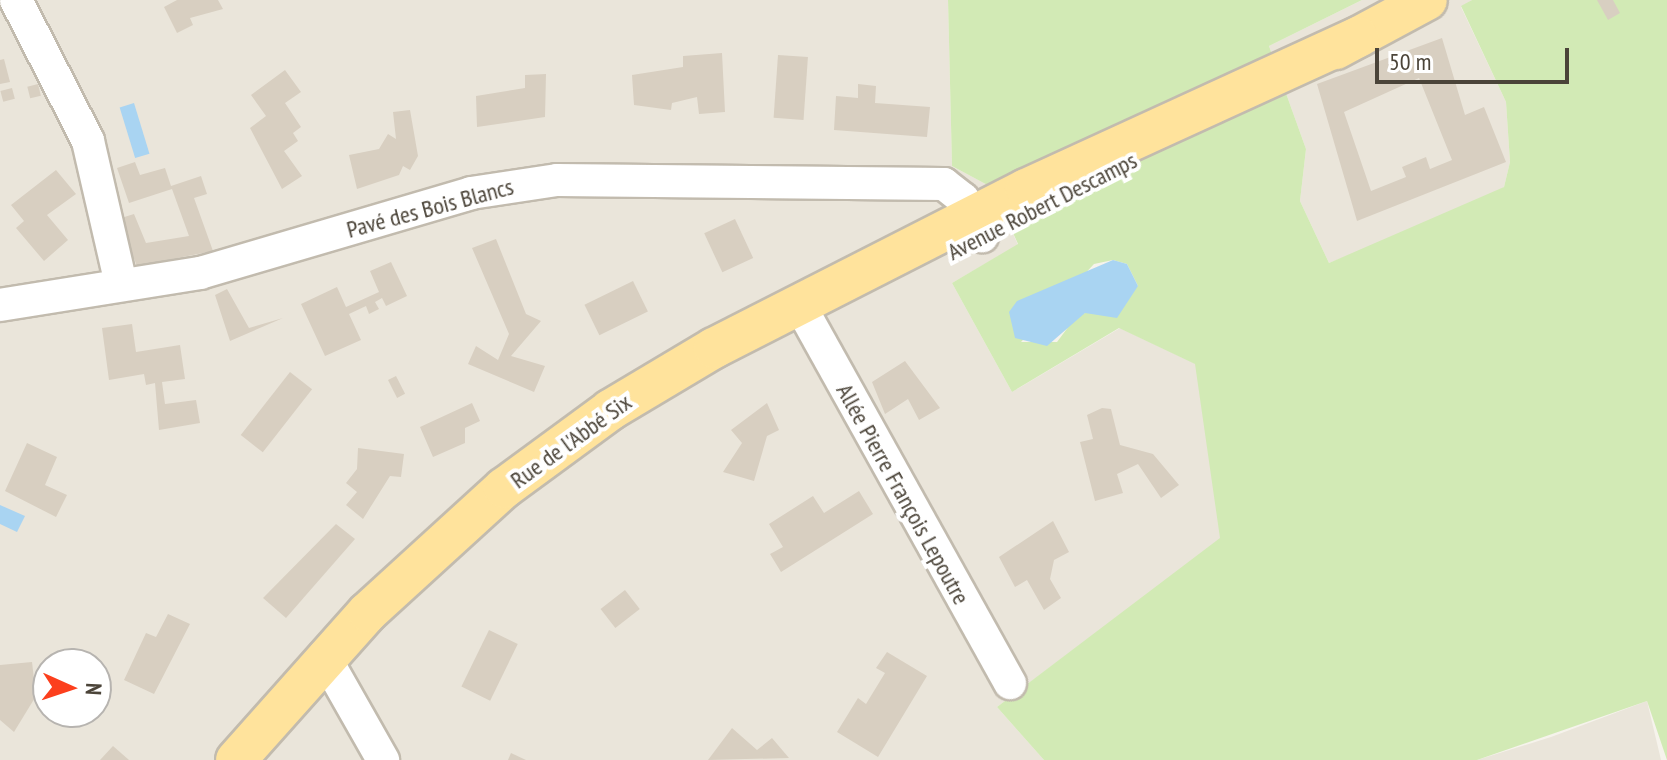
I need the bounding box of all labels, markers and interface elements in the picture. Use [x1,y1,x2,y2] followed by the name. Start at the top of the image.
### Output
[1379,32,1573,82] scale bar
[1389,46,1431,77] text: 50 m
[942,146,1142,266] street label: Avenue Robert Descamps
[344,172,516,244] street label: Pavé des Bois Blancs
[830,379,976,609] street label: Allée Pierre François Lepoutre
[505,387,637,495] street label: Rue de l'Abbé Six
[32,648,112,728] north arrow
[80,682,108,696] text: N

